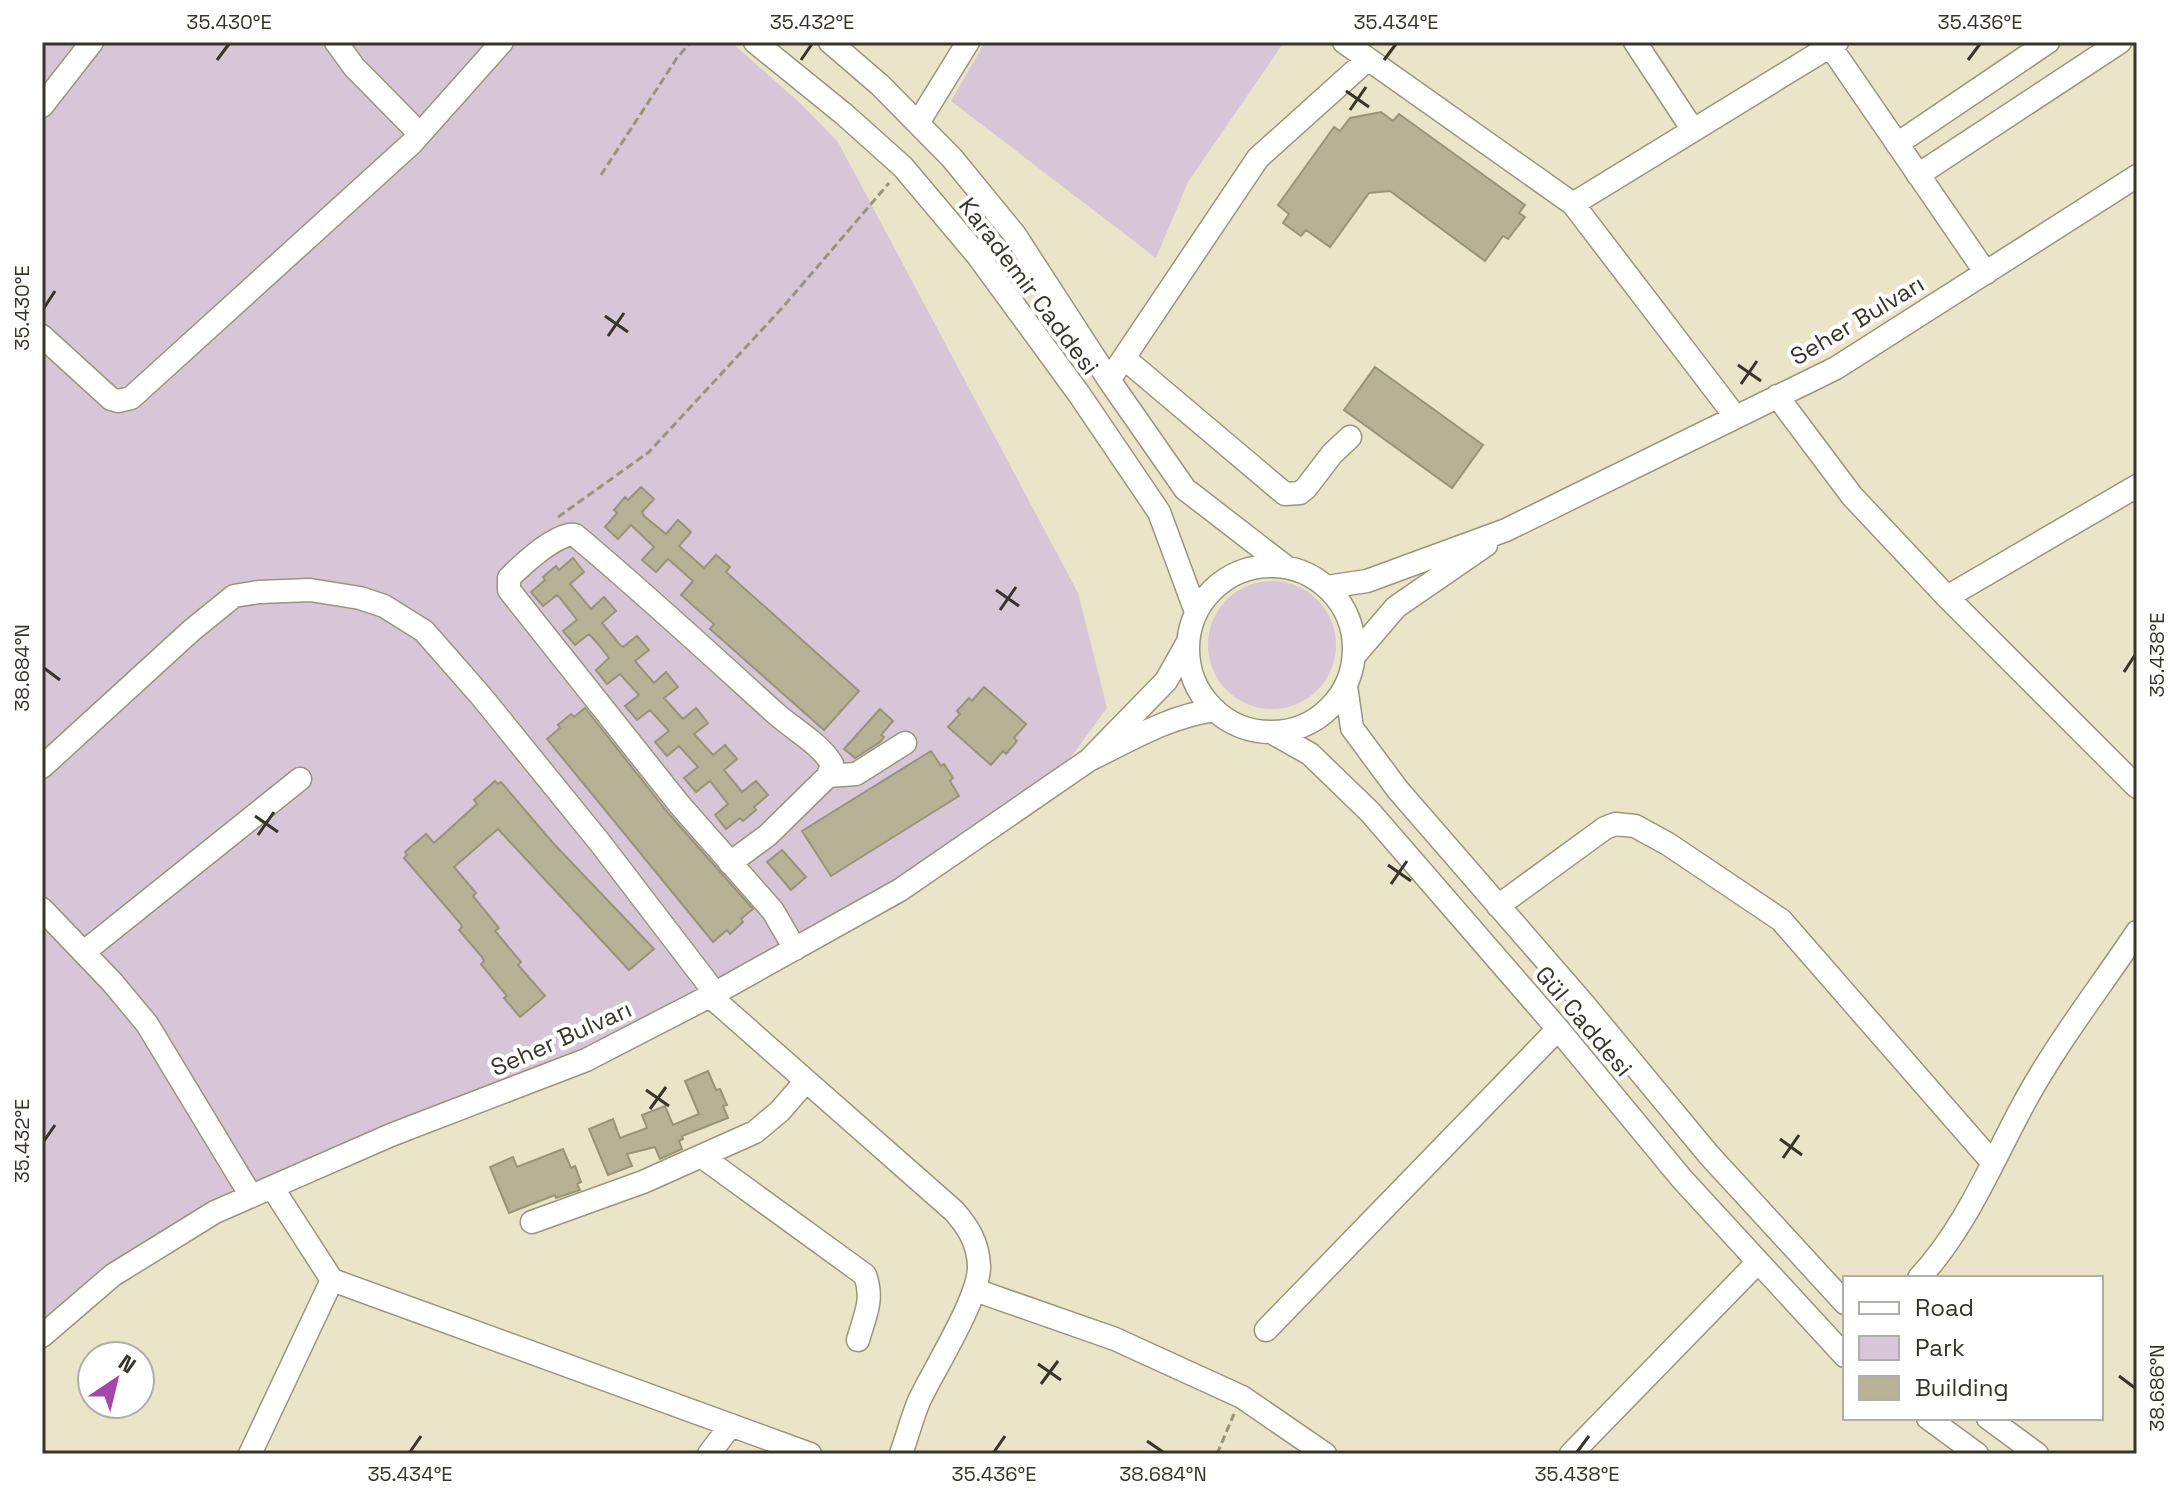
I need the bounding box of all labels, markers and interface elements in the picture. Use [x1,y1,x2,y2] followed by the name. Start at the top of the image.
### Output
[186,9,272,35] text: 35.430°E
[770,9,854,35] text: 35.432°E
[1353,9,1439,35] text: 35.434°E
[1938,9,2022,35] text: 35.436°E
[952,191,1106,381] street label: Karademir Caddesi
[9,265,35,351] text: 35.430°E
[1784,268,1930,372] street label: Seher Bulvarı
[2144,612,2170,698] text: 35.438°E
[9,624,35,712] text: 38.684°N
[1529,959,1639,1083] street label: Gül Caddesi
[486,993,636,1083] street label: Seher Bulvarı
[9,1099,35,1183] text: 35.432°E
[1843,1276,2103,1420] legend
[1915,1292,1974,1323] text: Road
[1915,1332,1965,1363] text: Park
[76,1340,156,1420] north arrow
[2144,1344,2170,1432] text: 38.686°N
[113,1348,142,1379] text: N
[1915,1372,2009,1403] text: Building
[367,1461,453,1487] text: 35.434°E
[952,1461,1036,1487] text: 35.436°E
[1119,1461,1207,1487] text: 38.684°N
[1534,1461,1620,1487] text: 35.438°E

